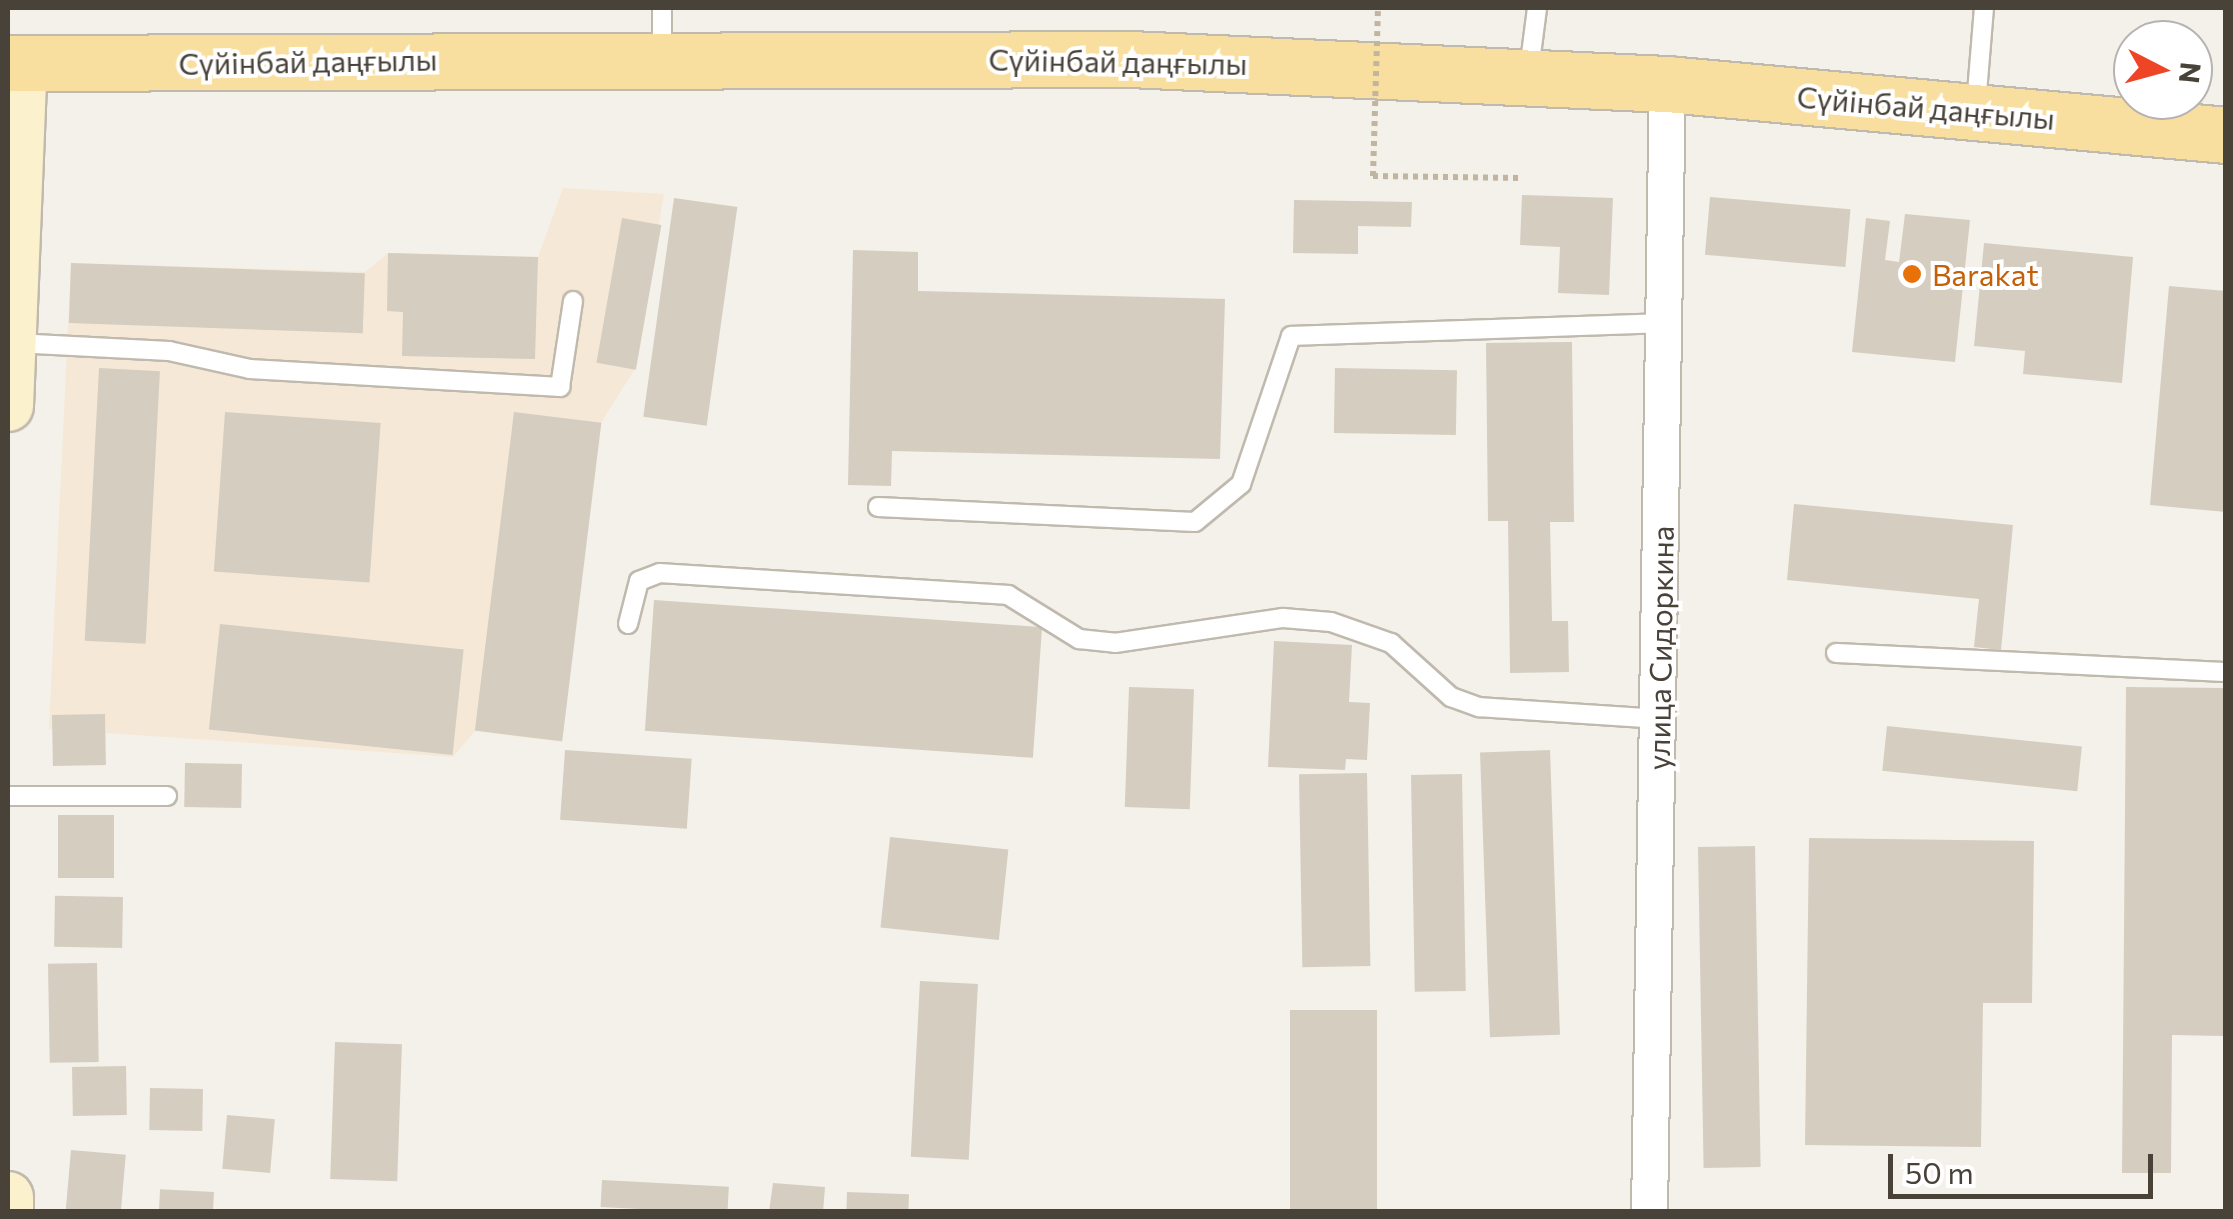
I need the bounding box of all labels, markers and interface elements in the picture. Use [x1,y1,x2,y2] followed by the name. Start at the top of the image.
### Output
[2113,20,2213,120] north arrow
[178,41,438,81] street label: Сүйінбай даңғылы
[988,41,1248,81] street label: Сүйінбай даңғылы
[2173,61,2209,85] text: N
[1796,78,2056,136] street label: Сүйінбай даңғылы
[1932,256,2039,292] place label: Barakat
[1901,263,1923,285] marker: Barakat
[1640,525,1680,771] street label: улица Сидоркина
[1893,1134,2158,1196] scale bar
[1905,1153,1974,1190] text: 50 m

